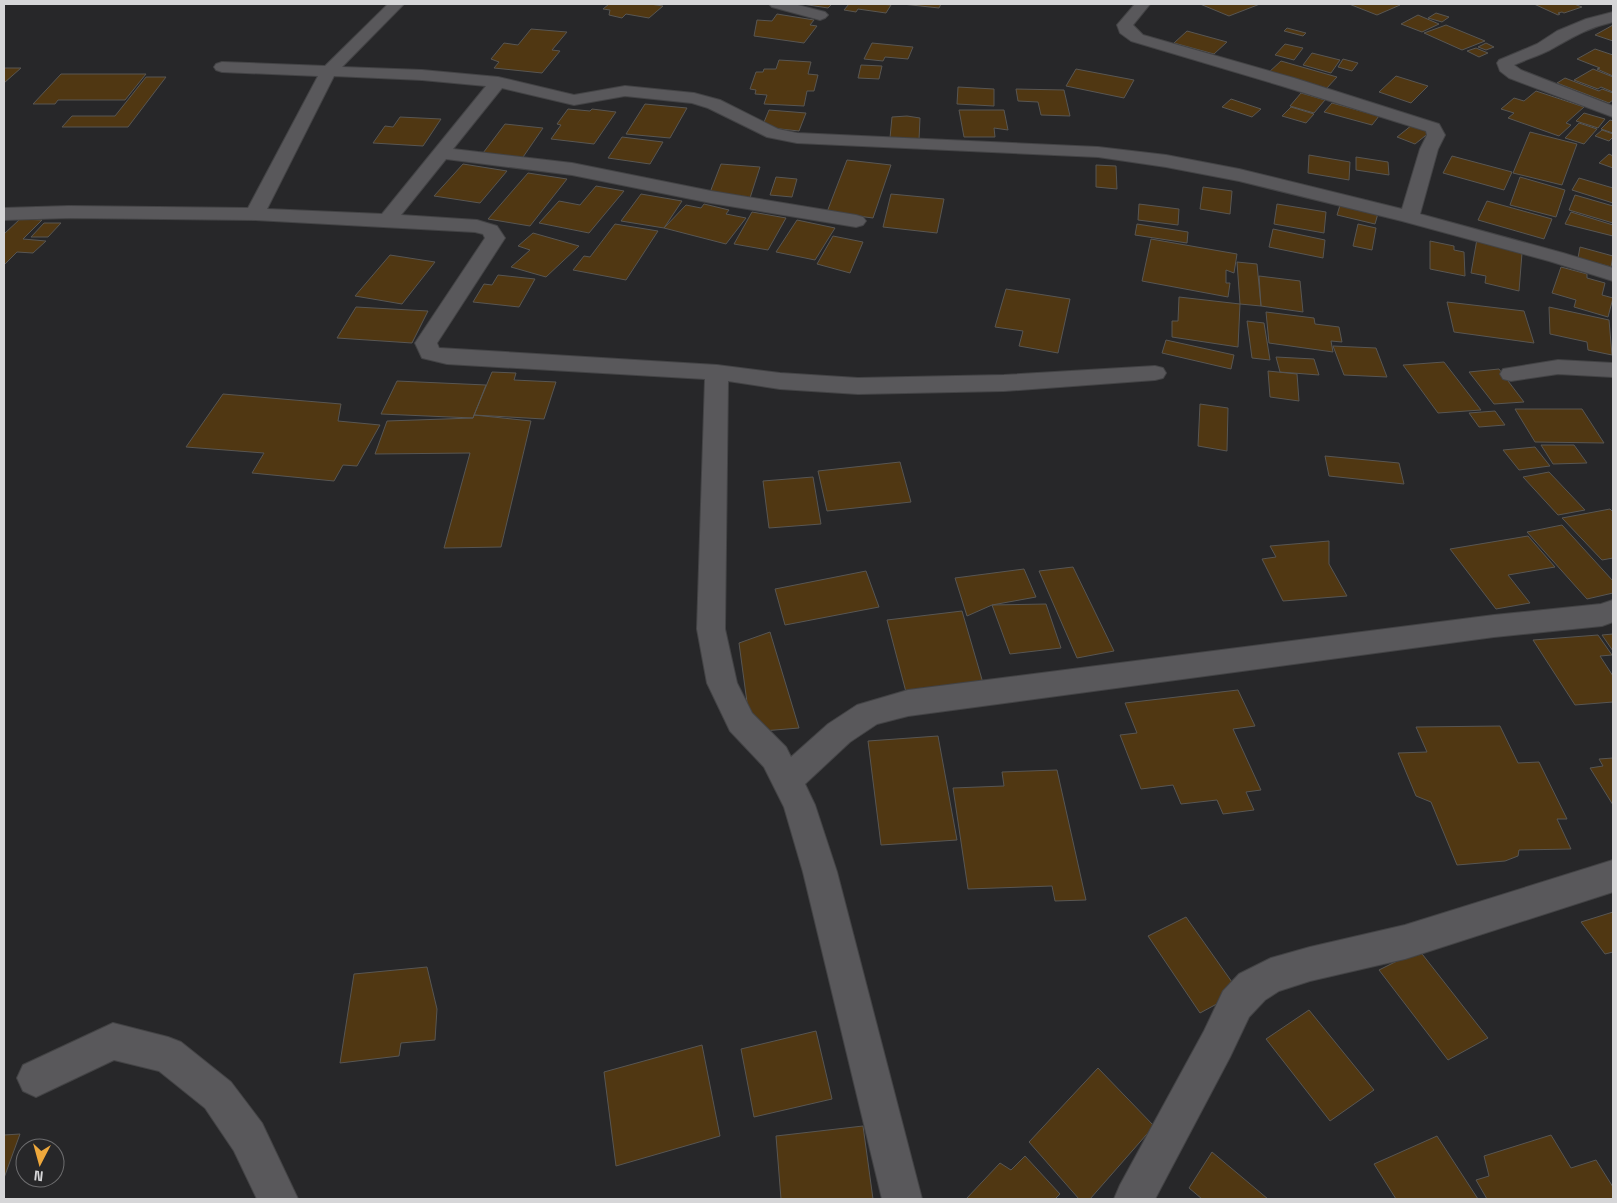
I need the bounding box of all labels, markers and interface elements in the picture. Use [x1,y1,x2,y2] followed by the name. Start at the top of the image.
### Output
[15,1138,65,1188] north arrow
[33,1166,44,1185] text: N

